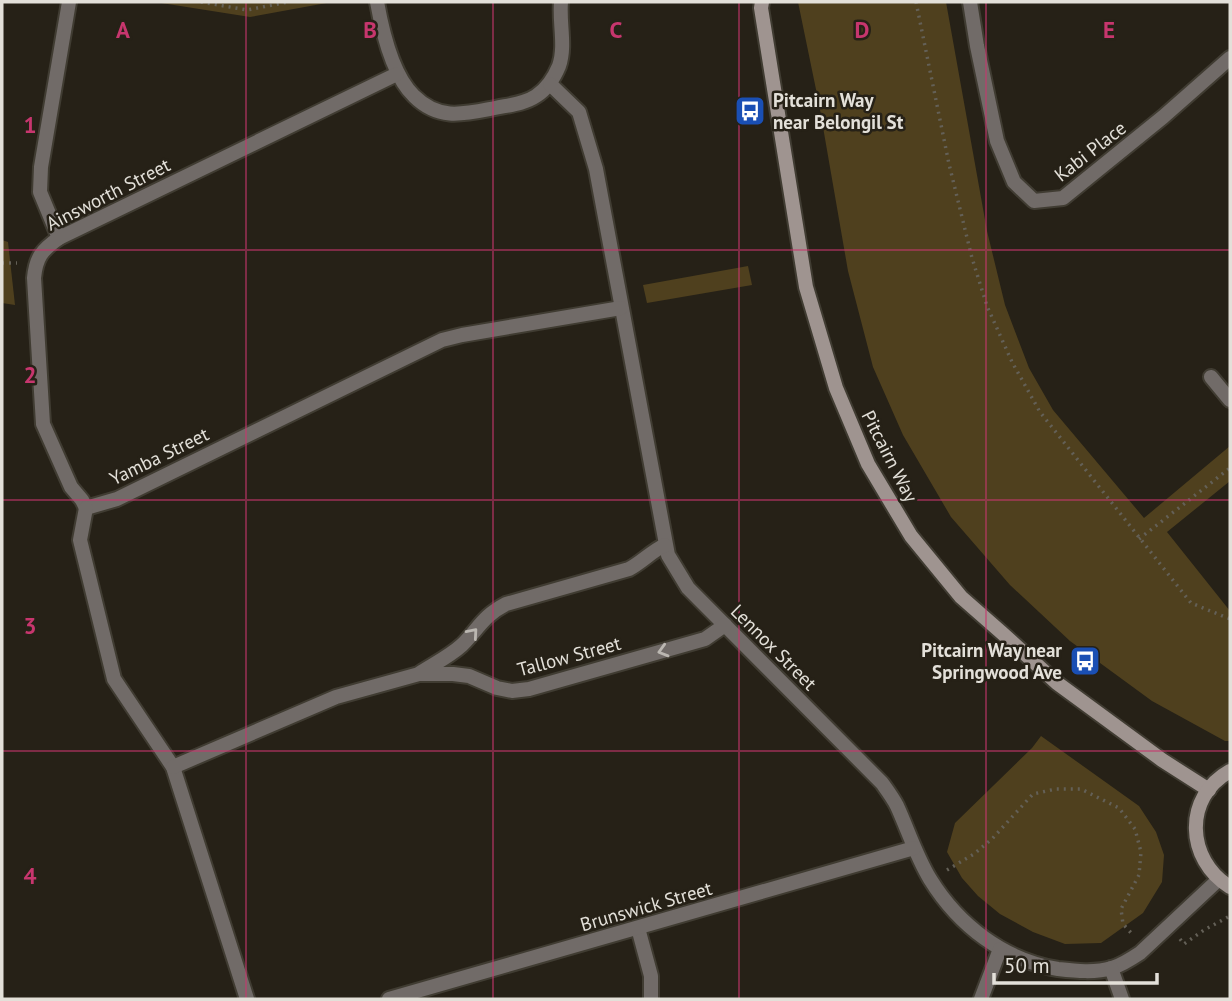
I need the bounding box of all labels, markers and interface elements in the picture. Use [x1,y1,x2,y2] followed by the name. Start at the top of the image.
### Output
[116,15,130,44] text: A
[363,15,377,44] text: B
[610,15,623,44] text: C
[855,15,869,44] text: D
[1103,15,1115,44] text: E
[773,88,904,134] place label: Pitcairn Way near Belongil St
[733,94,767,128] bus stop icon: Pitcairn Way near Belongil St
[23,110,37,139] text: 1
[1049,116,1131,186] street label: Kabi Place
[42,152,175,236] street label: Ainsworth Street
[23,360,37,389] text: 2
[857,406,923,506] street label: Pitcairn Way
[105,421,213,490] street label: Yamba Street
[726,599,822,695] street label: Lennox Street
[23,611,37,640] text: 3
[464,628,477,640] one-way arrow
[515,631,624,681] street label: Tallow Street
[921,638,1062,684] place label: Pitcairn Way near Springwood Ave
[657,643,669,657] one-way arrow
[1068,644,1102,678] bus stop icon: Pitcairn Way near Springwood Ave
[23,861,37,890] text: 4
[577,876,715,936] street label: Brunswick Street
[994,942,1157,986] scale bar
[1004,952,1050,979] text: 50 m

